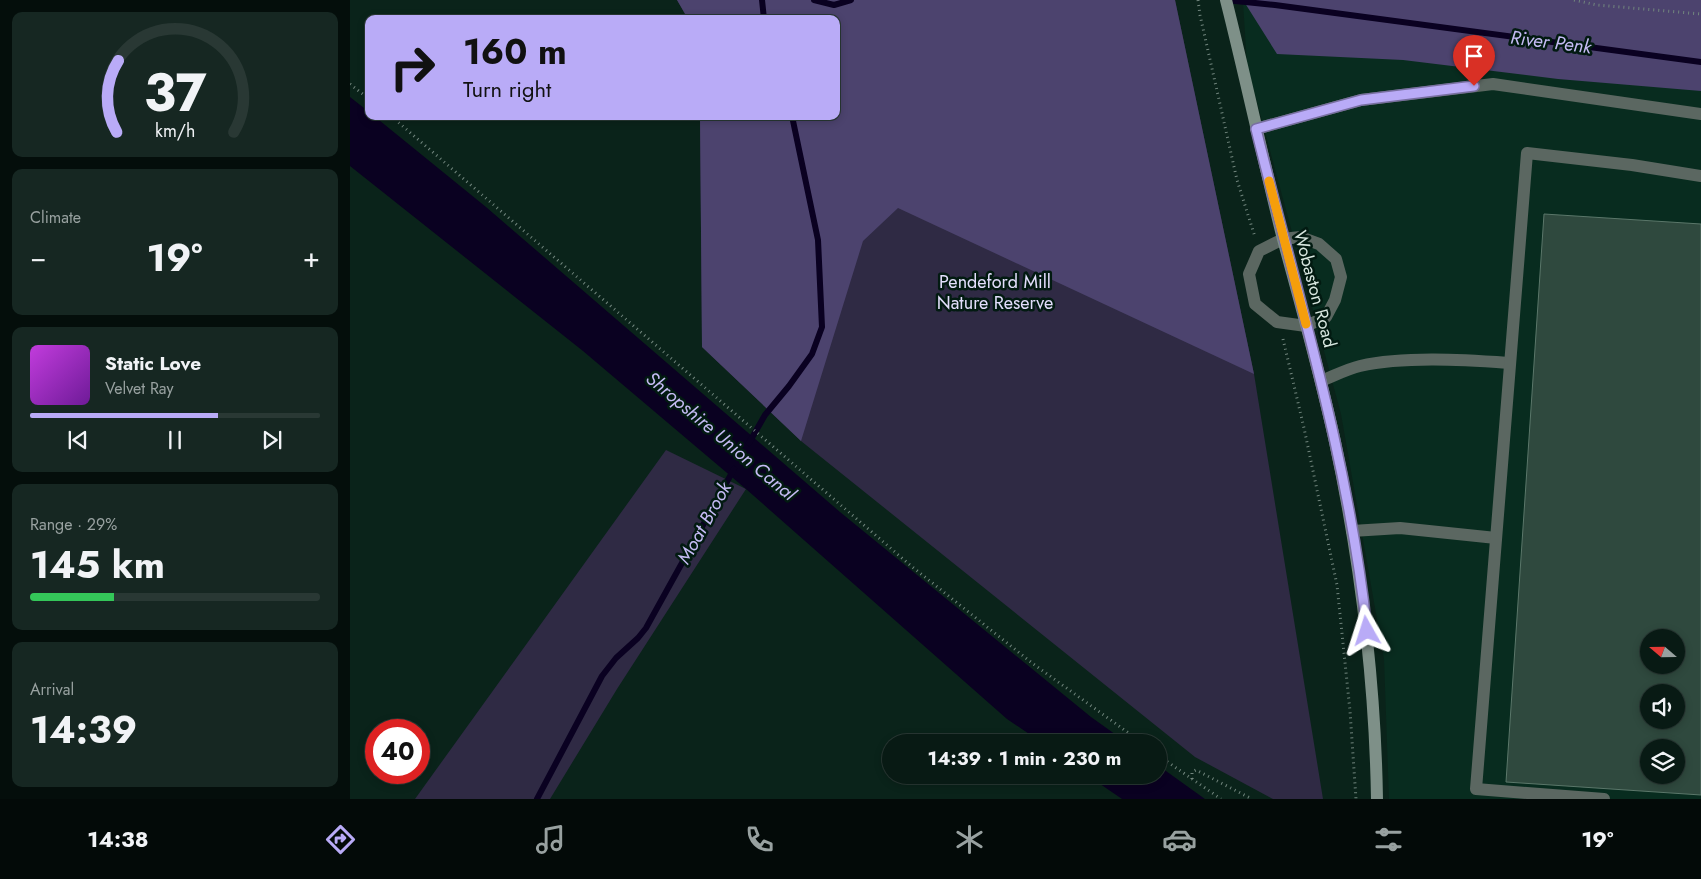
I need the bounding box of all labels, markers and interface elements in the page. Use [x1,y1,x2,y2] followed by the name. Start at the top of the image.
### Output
[1509,24,1594,60] water label: River Penk
[463,27,567,77] text: 160 m
[380,35,445,100] icon: right
[1453,35,1495,86] pin
[1460,42,1488,70] icon: arrive
[144,55,207,131] text: 37
[463,73,551,105] text: Turn right
[155,118,195,144] text: km/h
[30,206,81,229] text: Climate
[1287,228,1343,350] street label: Wobaston Road
[147,230,203,285] text: 19°
[30,237,47,278] text: −
[303,237,320,278] text: +
[937,269,1053,316] park label: Pendeford Mill Nature Reserve
[105,350,201,377] text: Static Love
[640,365,802,507] water label: Shropshire Union Canal
[105,377,174,400] text: Velvet Ray
[64,426,92,454] icon: previous
[161,426,189,454] icon: pause
[258,426,286,454] icon: next
[670,476,738,569] water label: Moat Brook
[30,513,117,536] text: Range · 29%
[30,537,165,592] text: 145 km
[1340,604,1392,656] position arrow
[1640,629,1685,674] north arrow
[1640,629,1685,784] map controls
[30,678,74,701] text: Arrival
[1640,684,1685,729] button: sound
[30,702,137,757] text: 14:39
[365,719,430,784] speed limit sign: 40
[1640,739,1685,784] button: layers
[928,745,1121,772] text: 14:39 · 1 min · 230 m
[323,822,358,857] icon: directions
[533,822,568,857] icon: music
[742,822,777,857] icon: phone
[952,822,987,857] icon: climate
[1162,822,1197,857] icon: car
[1371,822,1406,857] icon: filters
[87,823,148,855] text: 14:38
[1581,823,1614,855] text: 19°

